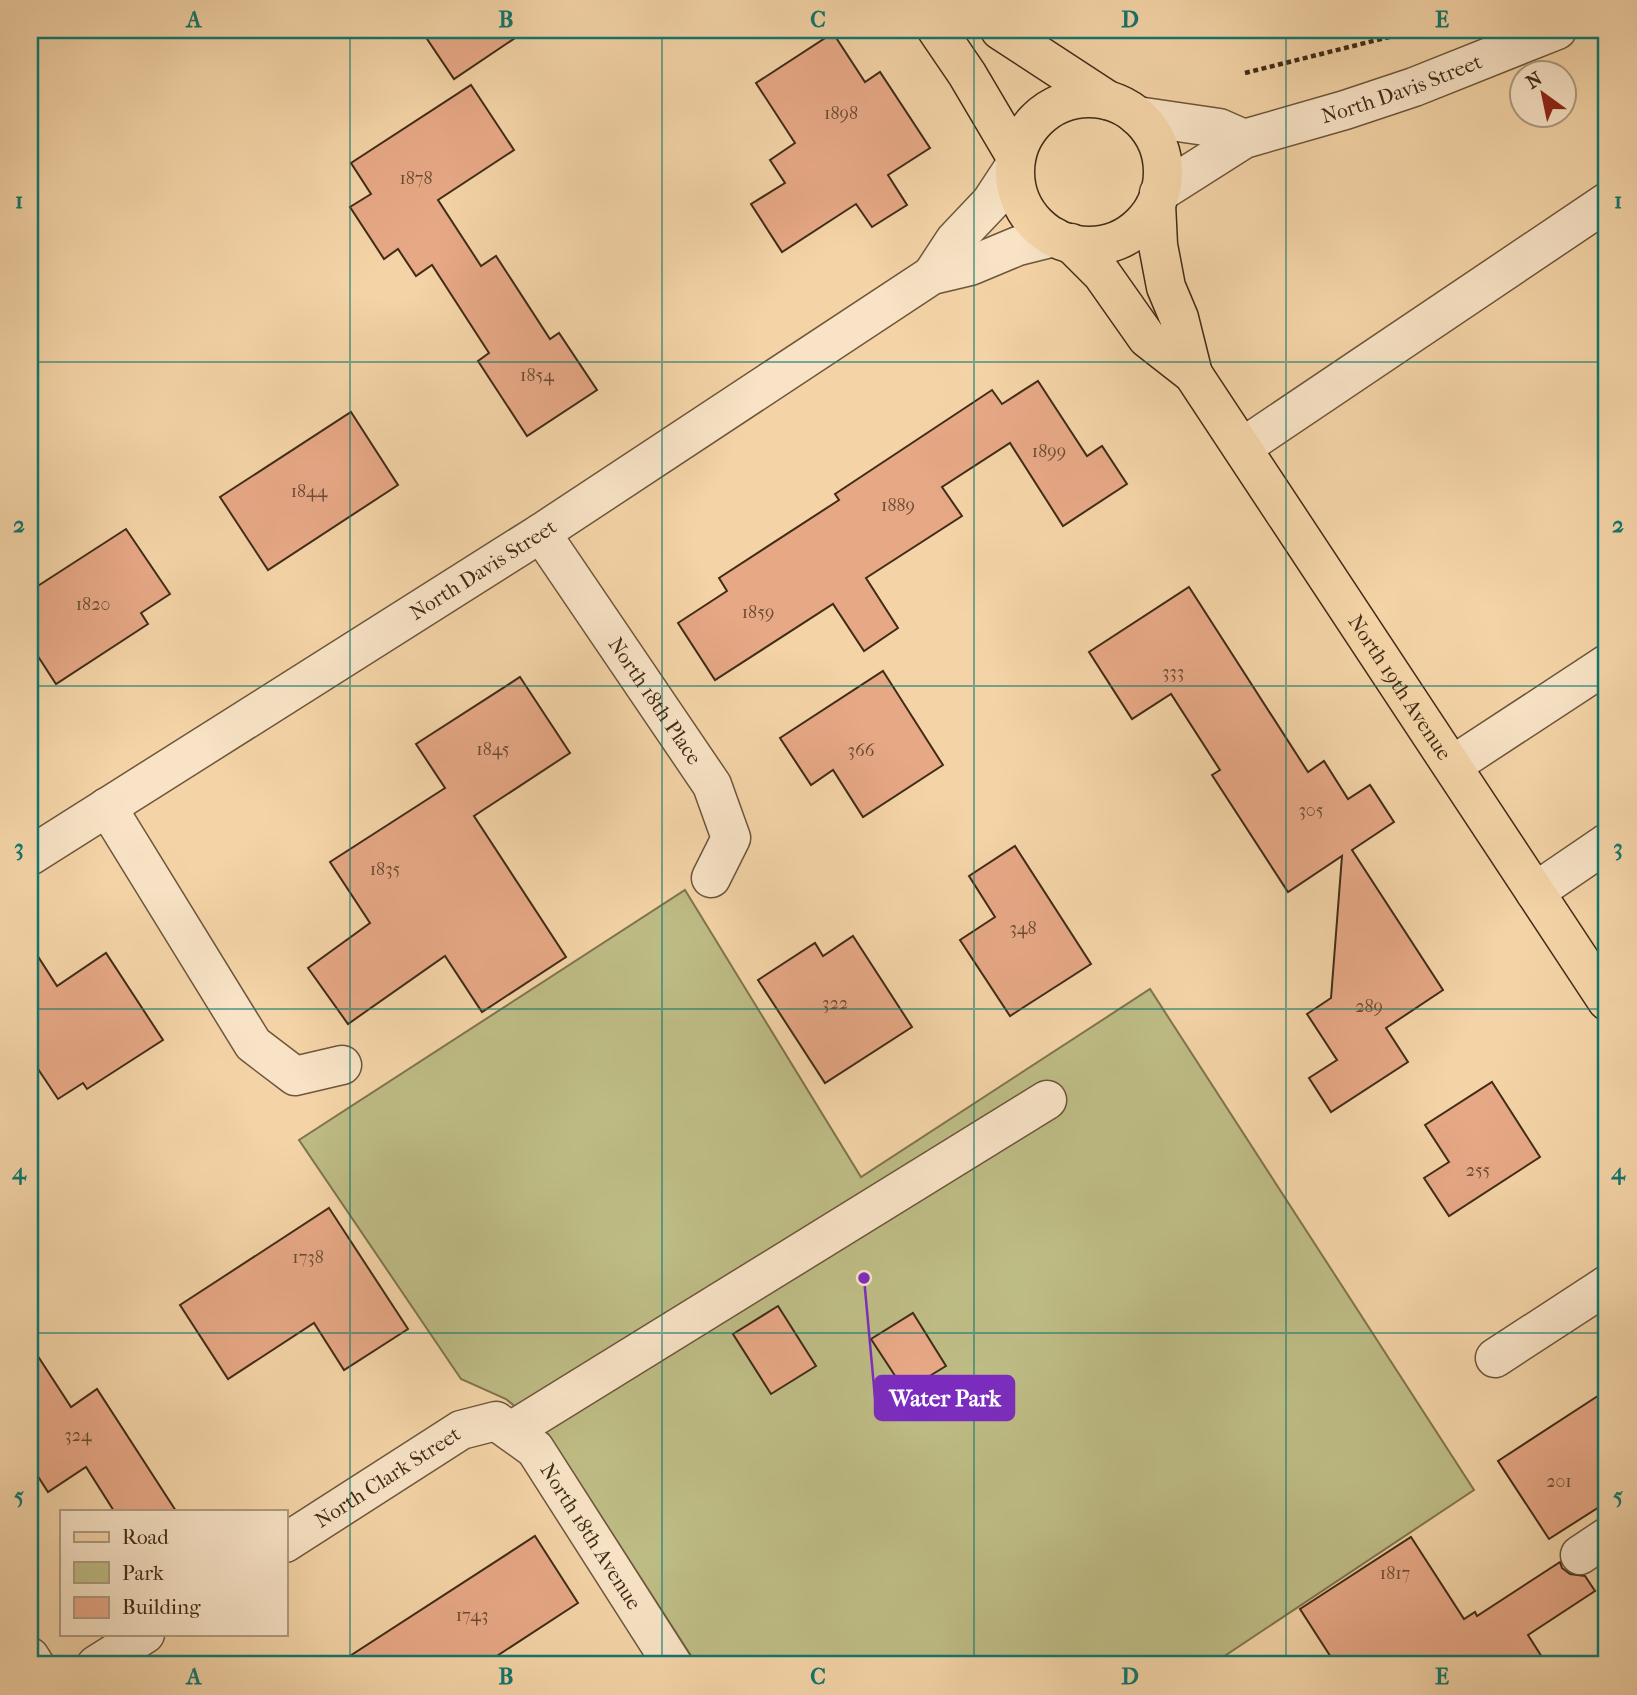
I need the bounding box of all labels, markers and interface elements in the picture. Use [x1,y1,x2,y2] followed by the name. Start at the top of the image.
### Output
[185,6,203,33] text: A
[499,6,514,33] text: B
[810,6,826,33] text: C
[1121,6,1139,33] text: D
[1435,6,1449,33] text: E
[1318,49,1486,128] street label: North Davis Street
[1508,60,1578,130] north arrow
[1522,67,1547,94] text: N
[824,103,858,124] house number: 1898
[399,168,433,189] house number: 1878
[15,187,23,214] text: 1
[1614,187,1622,214] text: 1
[520,365,554,386] house number: 1854
[1032,441,1066,462] house number: 1899
[291,481,328,502] house number: 1844
[881,495,915,516] house number: 1889
[13,511,25,538] text: 2
[1612,511,1624,538] text: 2
[405,514,561,625] street label: North Davis Street
[76,594,110,615] house number: 1820
[742,602,774,623] house number: 1859
[1343,610,1457,765] street label: North 19th Avenue
[603,633,707,769] street label: North 18th Place
[1162,662,1184,683] house number: 333
[476,739,510,760] house number: 1845
[848,740,875,761] house number: 366
[1298,800,1324,821] house number: 305
[14,834,24,861] text: 3
[1613,834,1623,861] text: 3
[370,859,401,880] house number: 1835
[1009,918,1037,939] house number: 348
[822,993,848,1014] house number: 322
[1355,996,1383,1017] house number: 289
[11,1158,27,1185] text: 4
[1610,1158,1626,1185] text: 4
[1466,1160,1491,1181] house number: 255
[292,1247,324,1268] house number: 1738
[875,1376,1014,1420] callout: Water Park
[888,1385,1002,1412] text: Water Park
[310,1421,465,1533] street label: North Clark Street
[64,1425,92,1446] house number: 324
[535,1459,646,1614] street label: North 18th Avenue
[1546,1471,1572,1492] house number: 201
[14,1482,24,1509] text: 5
[1613,1482,1623,1509] text: 5
[60,1510,287,1636] legend
[122,1525,169,1549] text: Road
[122,1561,164,1585] text: Park
[1380,1563,1411,1584] house number: 1817
[122,1595,201,1619] text: Building
[456,1605,488,1626] house number: 1743
[185,1663,203,1690] text: A
[499,1663,514,1690] text: B
[810,1663,826,1690] text: C
[1121,1663,1139,1690] text: D
[1435,1663,1449,1690] text: E

